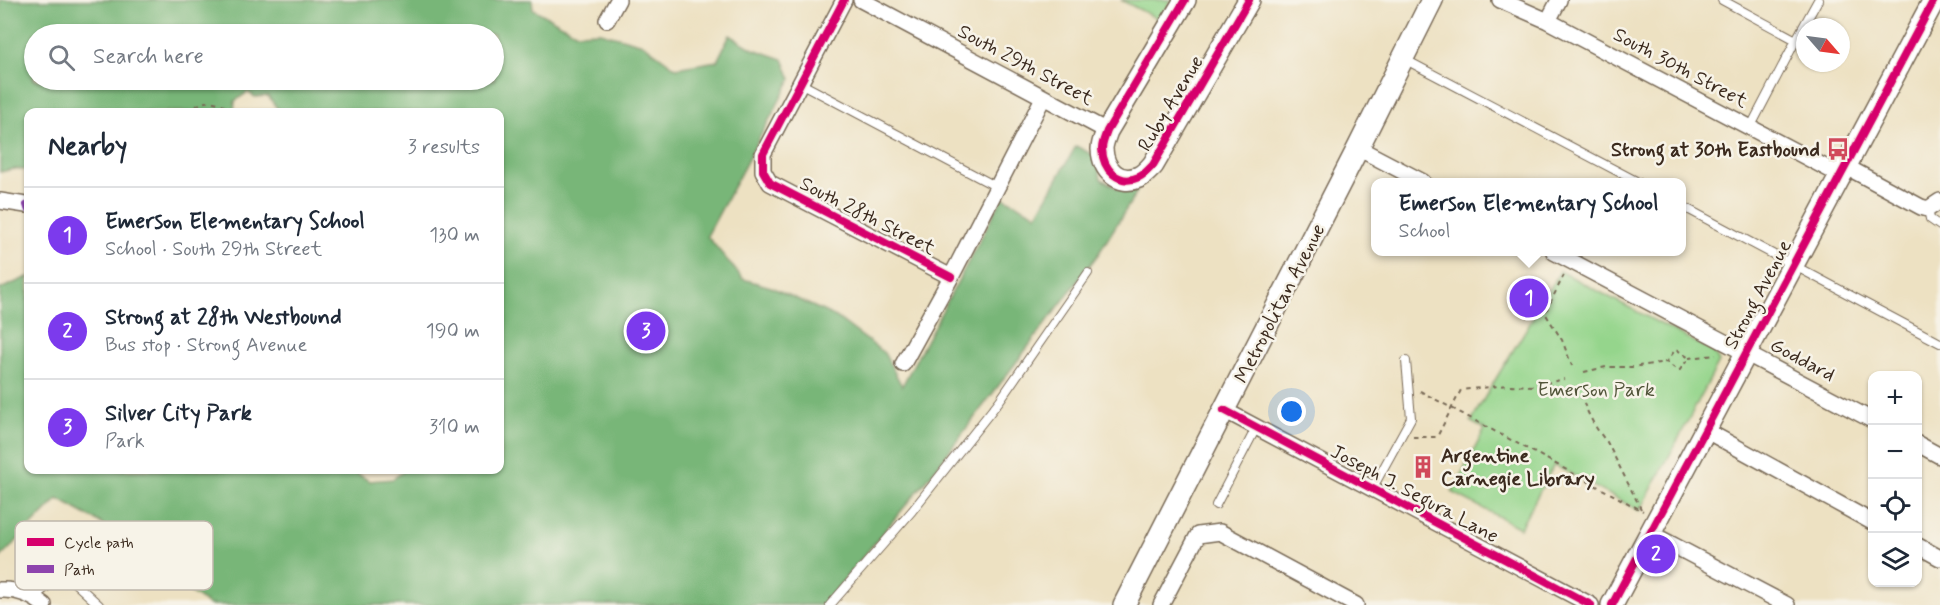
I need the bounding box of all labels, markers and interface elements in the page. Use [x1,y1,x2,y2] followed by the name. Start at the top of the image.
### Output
[953,18,1098,113] street label: South 29th Street
[1796,18,1850,72] north arrow
[1608,21,1753,115] street label: South 30th Street
[24,24,504,90] search box
[45,41,78,74] icon: search
[93,43,204,71] text: Search here
[1132,51,1211,157] street label: Ruby Avenue
[48,130,127,164] text: Nearby
[408,134,480,161] text: 3 results
[1825,136,1851,162] bus stop icon: Strong at 30th Eastbound
[1611,137,1820,166] place label: Strong at 30th Eastbound
[795,170,940,262] street label: South 28th Street
[1371,178,1686,256] popup
[1399,190,1658,218] text: Emerson Elementary School
[105,208,365,236] text: Emerson Elementary School
[1399,218,1450,245] text: School
[1228,219,1332,388] street label: Metropolitan Avenue
[63,222,72,249] text: 1
[429,222,480,249] text: 130 m
[1718,235,1800,355] street label: Strong Avenue
[105,236,322,263] text: School · South 29th Street
[1510,276,1549,320] pin: 1
[105,304,342,332] text: Strong at 28th Westbound
[626,308,666,354] pin: 3
[63,318,72,345] text: 2
[426,318,480,345] text: 190 m
[105,332,307,359] text: Bus stop · Strong Avenue
[1765,332,1840,389] street label: Goddard
[1868,371,1922,587] map controls
[1868,371,1922,425] button: +
[1537,377,1655,404] park label: Emerson Park
[1277,397,1306,426] your location
[105,400,252,428] text: Silver City Park
[63,414,72,441] text: 3
[429,414,480,441] text: 310 m
[1868,425,1922,479] button: −
[105,428,145,455] text: Park
[1325,439,1503,552] street label: Joseph J. Segura Lane
[1441,443,1595,493] place label: Argentine Carnegie Library
[1410,454,1436,480] building icon: Argentine Carnegie Library
[1868,479,1922,533] button: locate
[15,521,213,590] legend
[1636,532,1676,576] pin: 2
[64,533,134,554] text: Cycle path
[1868,533,1922,587] button: layers
[64,560,95,581] text: Path

